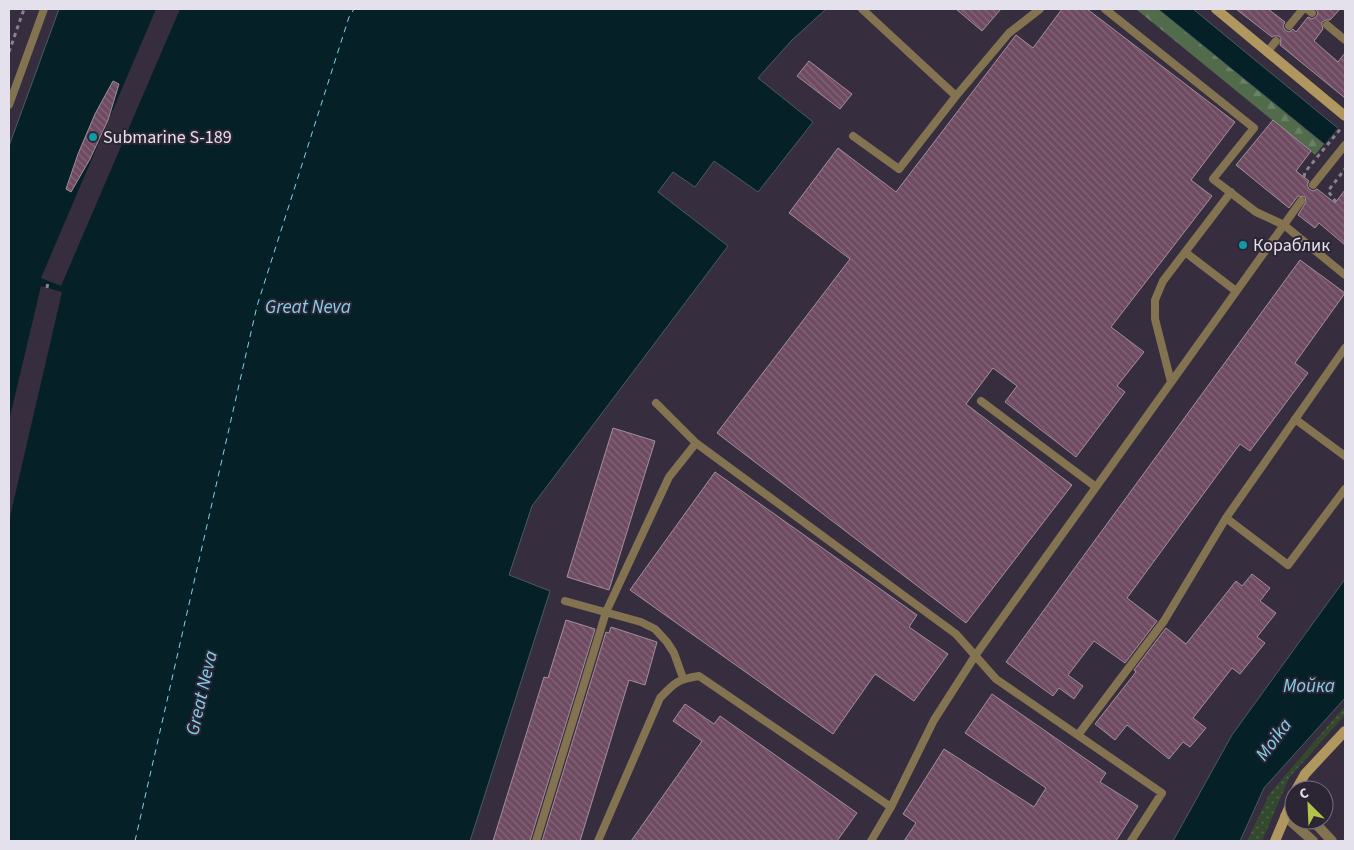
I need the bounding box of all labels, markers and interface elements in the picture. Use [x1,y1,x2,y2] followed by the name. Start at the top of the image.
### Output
[103,125,232,150] place label: Submarine S-189
[87,131,99,143] marker: Submarine S-189
[1253,233,1330,258] place label: Кораблик
[1237,239,1249,251] marker: Кораблик
[265,294,351,321] water label: Great Neva
[179,648,225,738] water label: Great Neva
[1283,673,1335,700] water label: Мойка
[1249,713,1299,767] water label: Moika
[1284,780,1334,830] north arrow
[1296,783,1312,805] text: С

